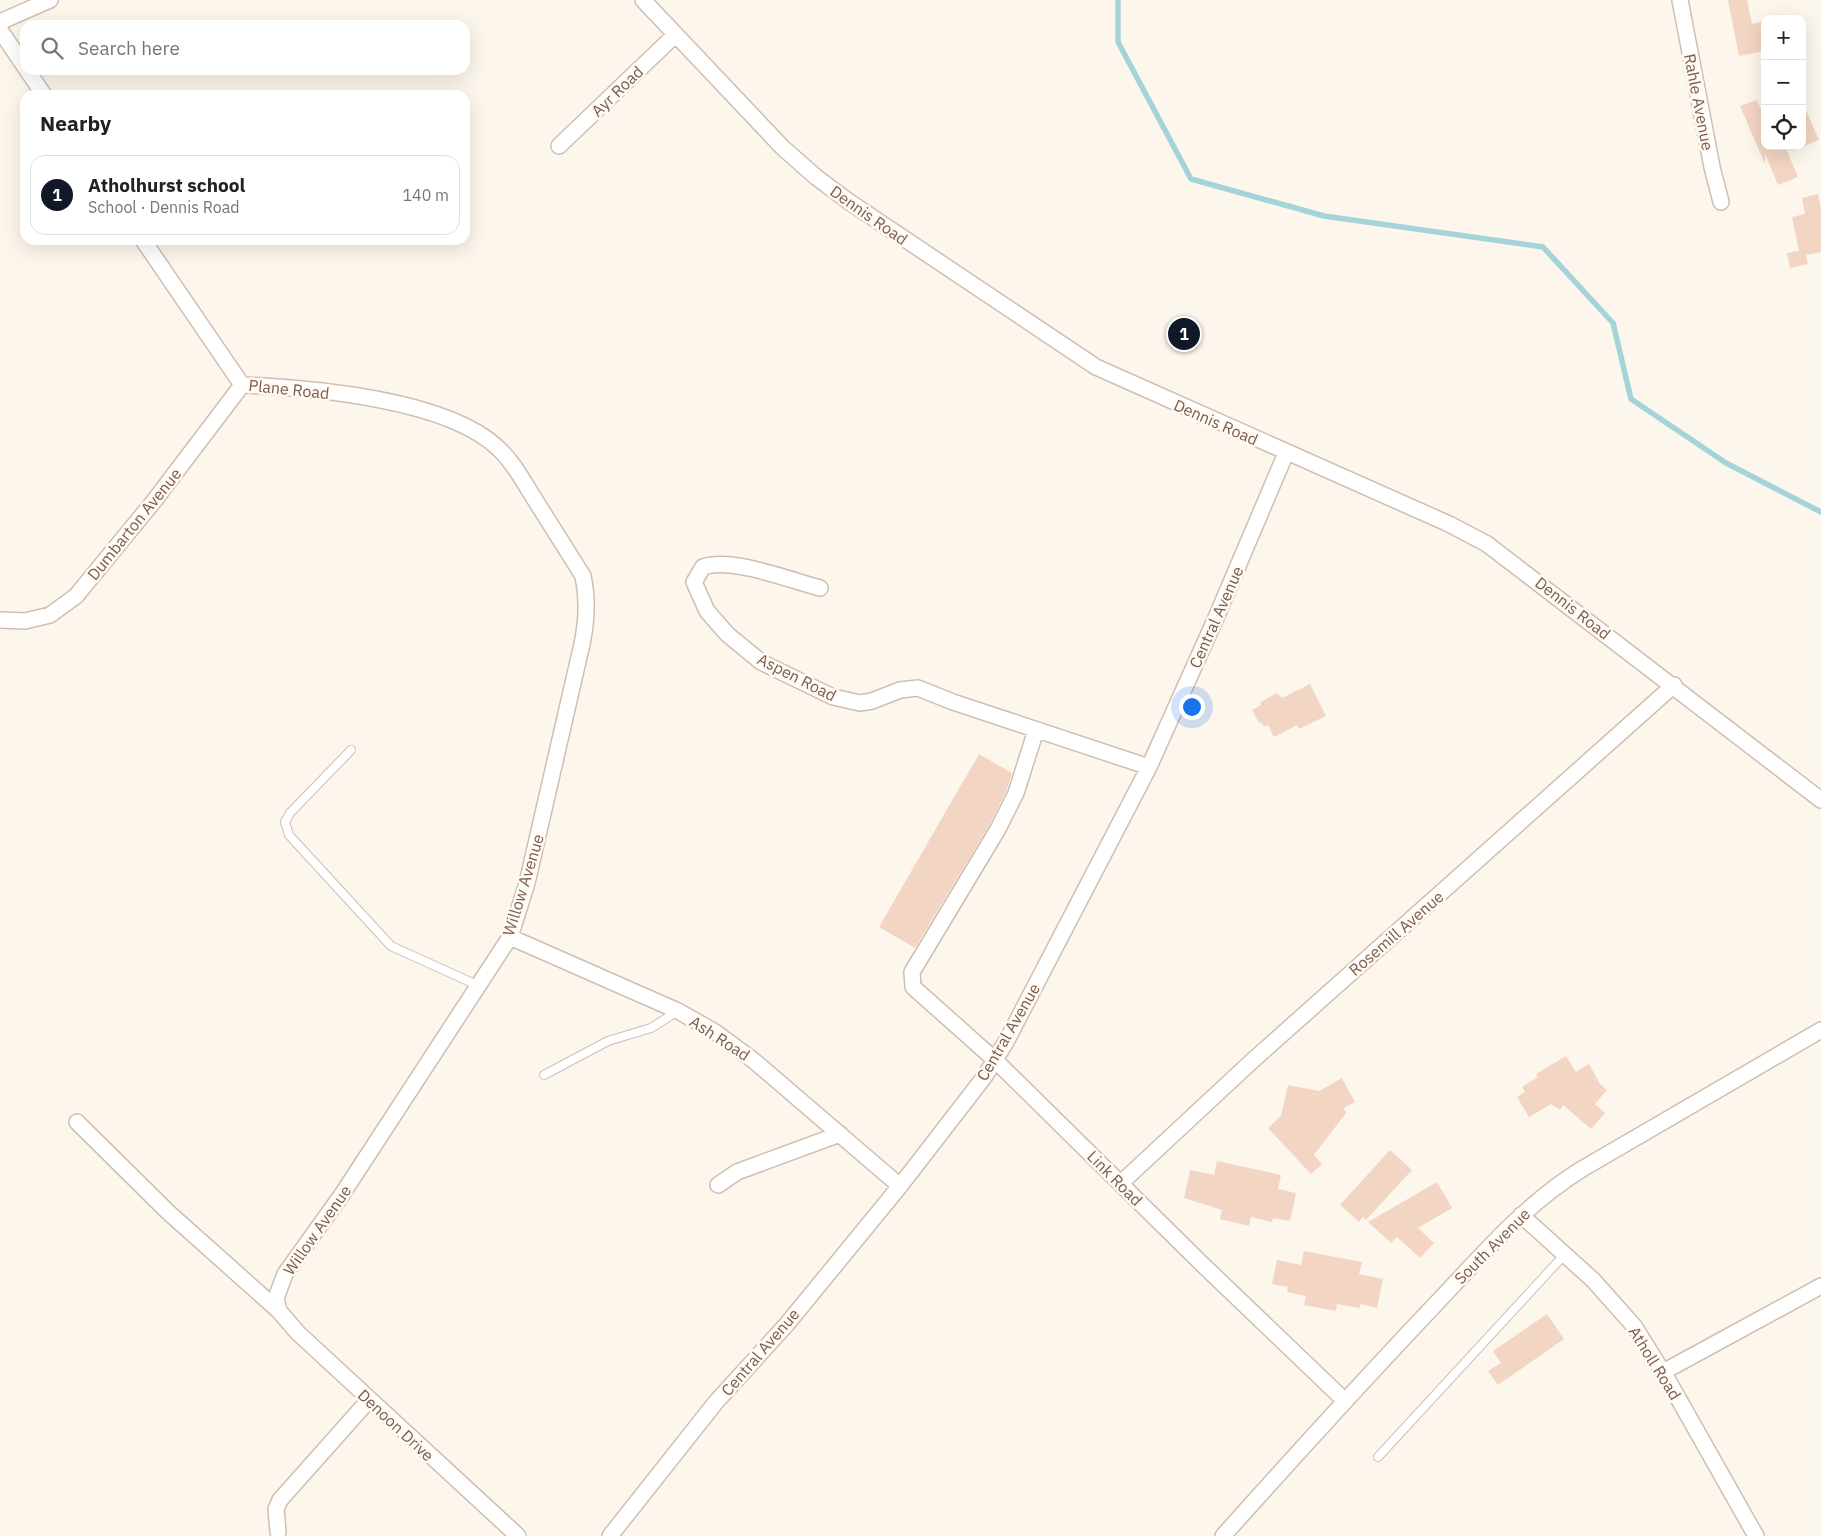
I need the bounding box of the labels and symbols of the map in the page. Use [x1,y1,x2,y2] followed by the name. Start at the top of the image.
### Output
[1680,52,1718,152] street label: Rahle Avenue
[587,61,647,121] street label: Ayr Road
[826,181,912,249] street label: Dennis Road
[1168,315,1200,353] pin: 1
[248,375,330,403] street label: Plane Road
[1171,395,1261,449] street label: Dennis Road
[83,464,185,584] street label: Dumbarton Avenue
[1185,563,1247,671] street label: Central Avenue
[1531,572,1615,644] street label: Dennis Road
[754,649,840,705] street label: Aspen Road
[1179,694,1205,720] your location
[498,832,548,938] street label: Willow Avenue
[1344,886,1448,980] street label: Rosemill Avenue
[972,979,1044,1084] street label: Central Avenue
[686,1011,754,1065] street label: Ash Road
[1083,1146,1147,1210] street label: Link Road
[279,1181,355,1279] street label: Willow Avenue
[1450,1204,1534,1288] street label: South Avenue
[717,1304,804,1400] street label: Central Avenue
[1625,1322,1685,1404] street label: Atholl Road
[354,1385,438,1465] street label: Denoon Drive

